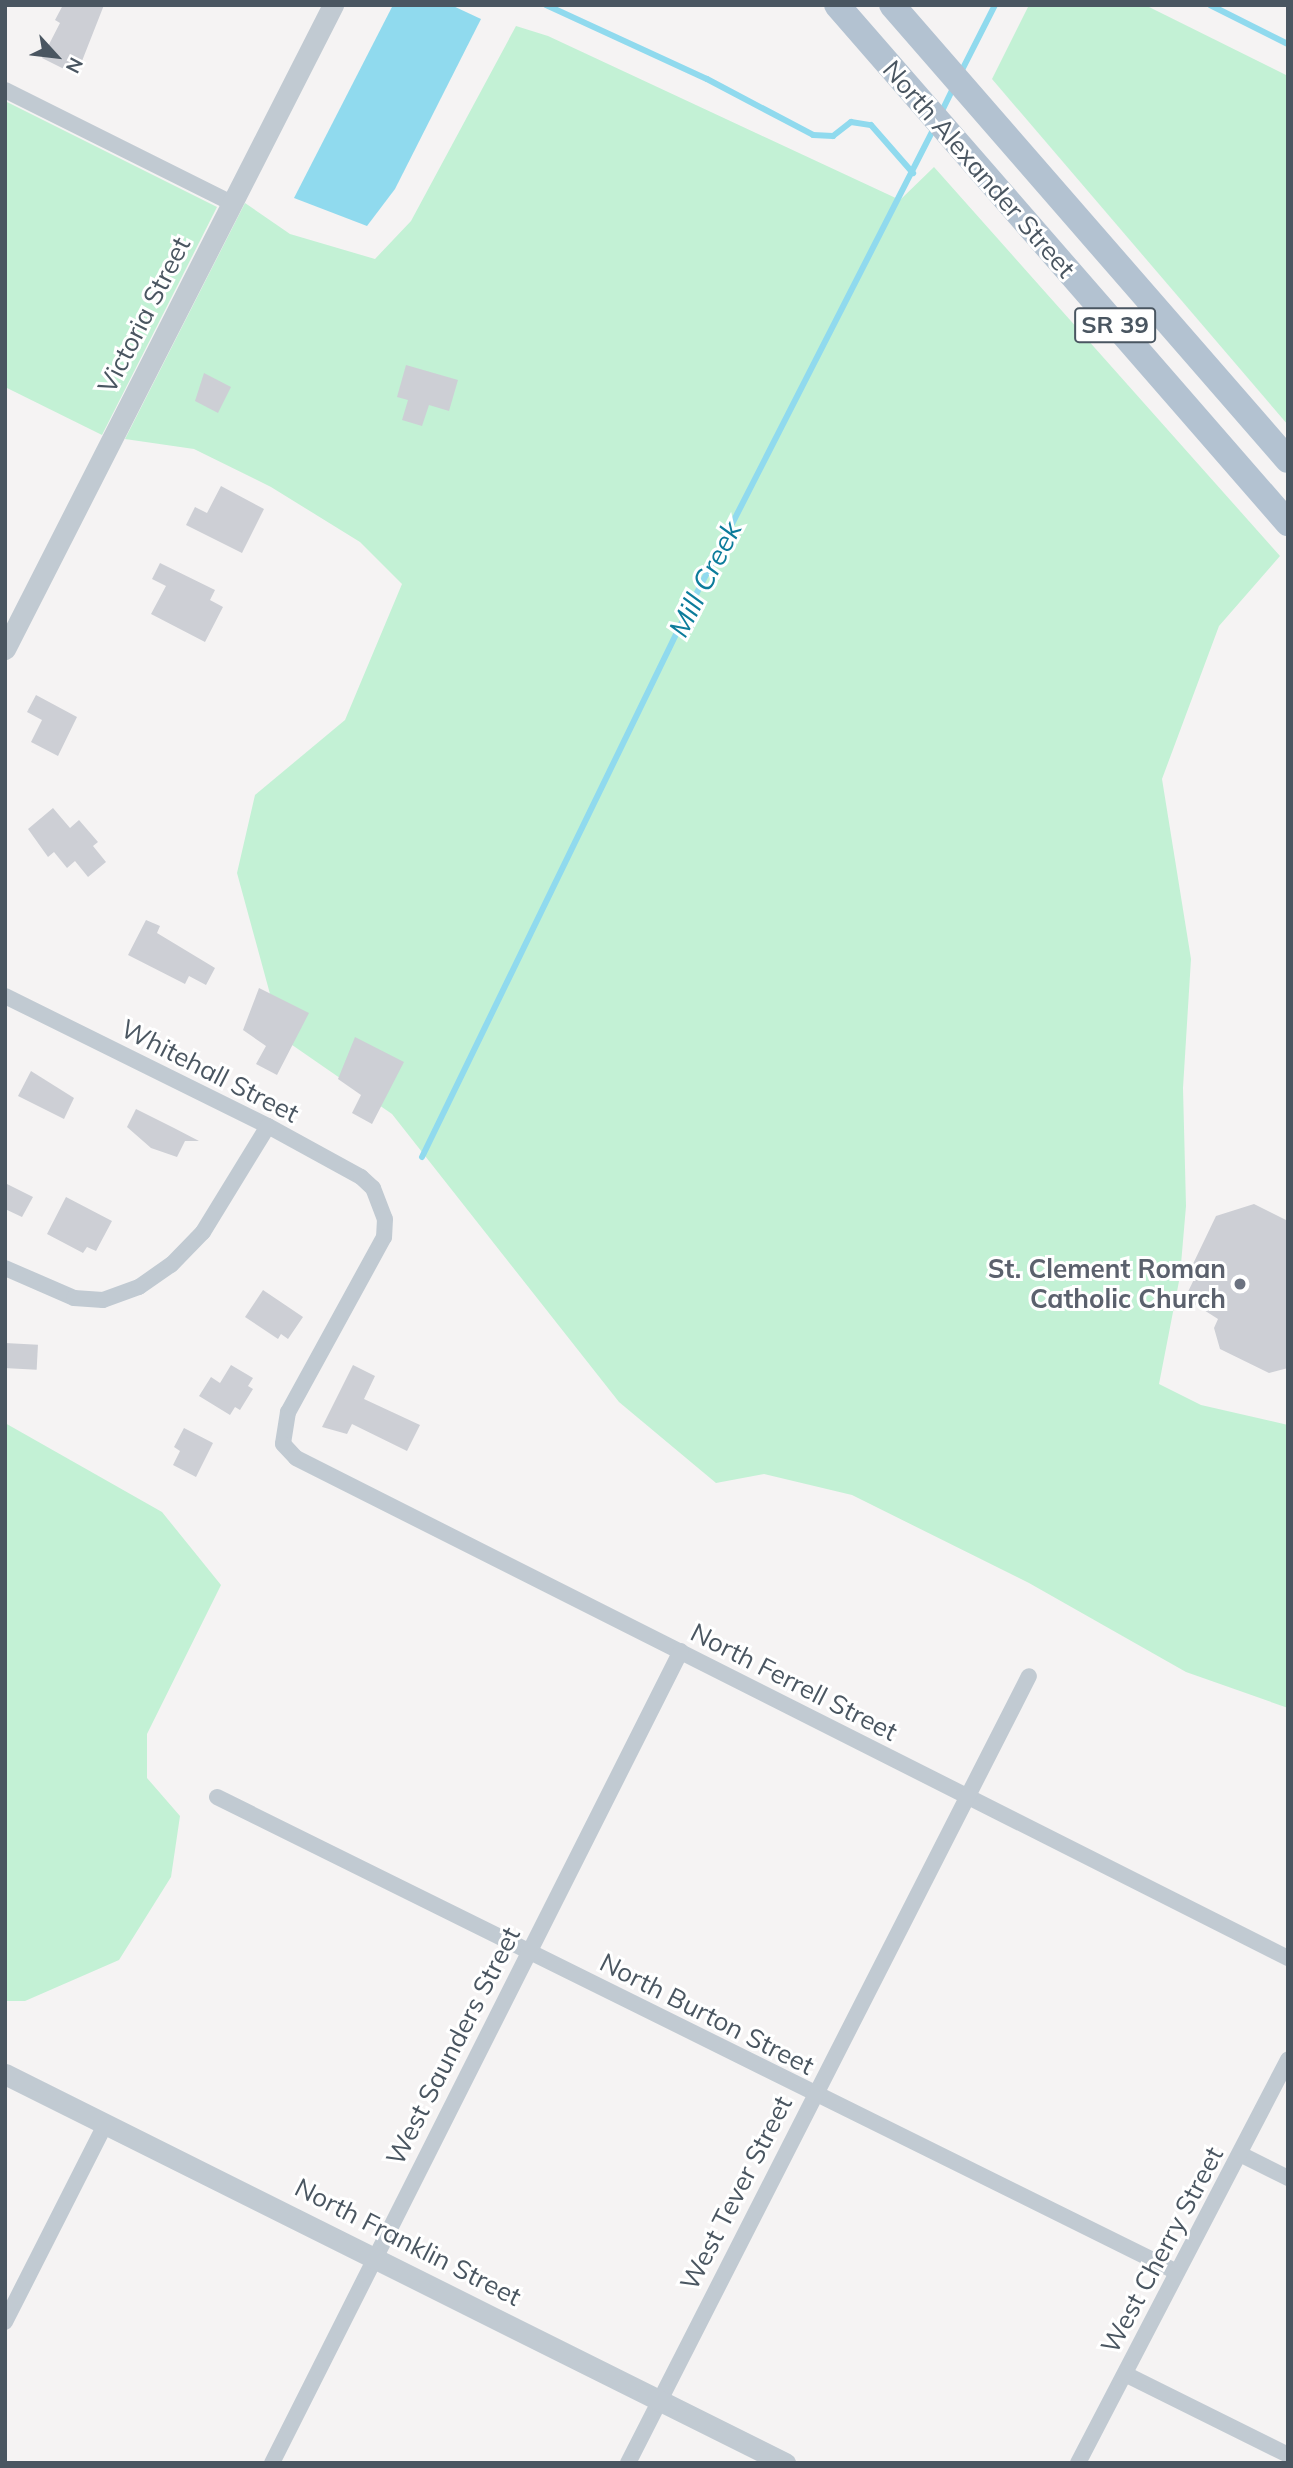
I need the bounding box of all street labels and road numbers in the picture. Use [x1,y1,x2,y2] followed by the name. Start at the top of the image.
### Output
[876,54,1082,284] street label: North Alexander Street
[91,232,197,398] street label: Victoria Street
[1073,304,1157,346] road number: SR 39
[116,1013,304,1129] street label: Whitehall Street
[685,1616,903,1748] street label: North Ferrell Street
[379,1922,527,2170] street label: West Saunders Street
[595,1947,819,2081] street label: North Burton Street
[674,2091,798,2295] street label: West Tever Street
[1094,2141,1230,2359] street label: West Cherry Street
[290,2171,526,2313] street label: North Franklin Street

